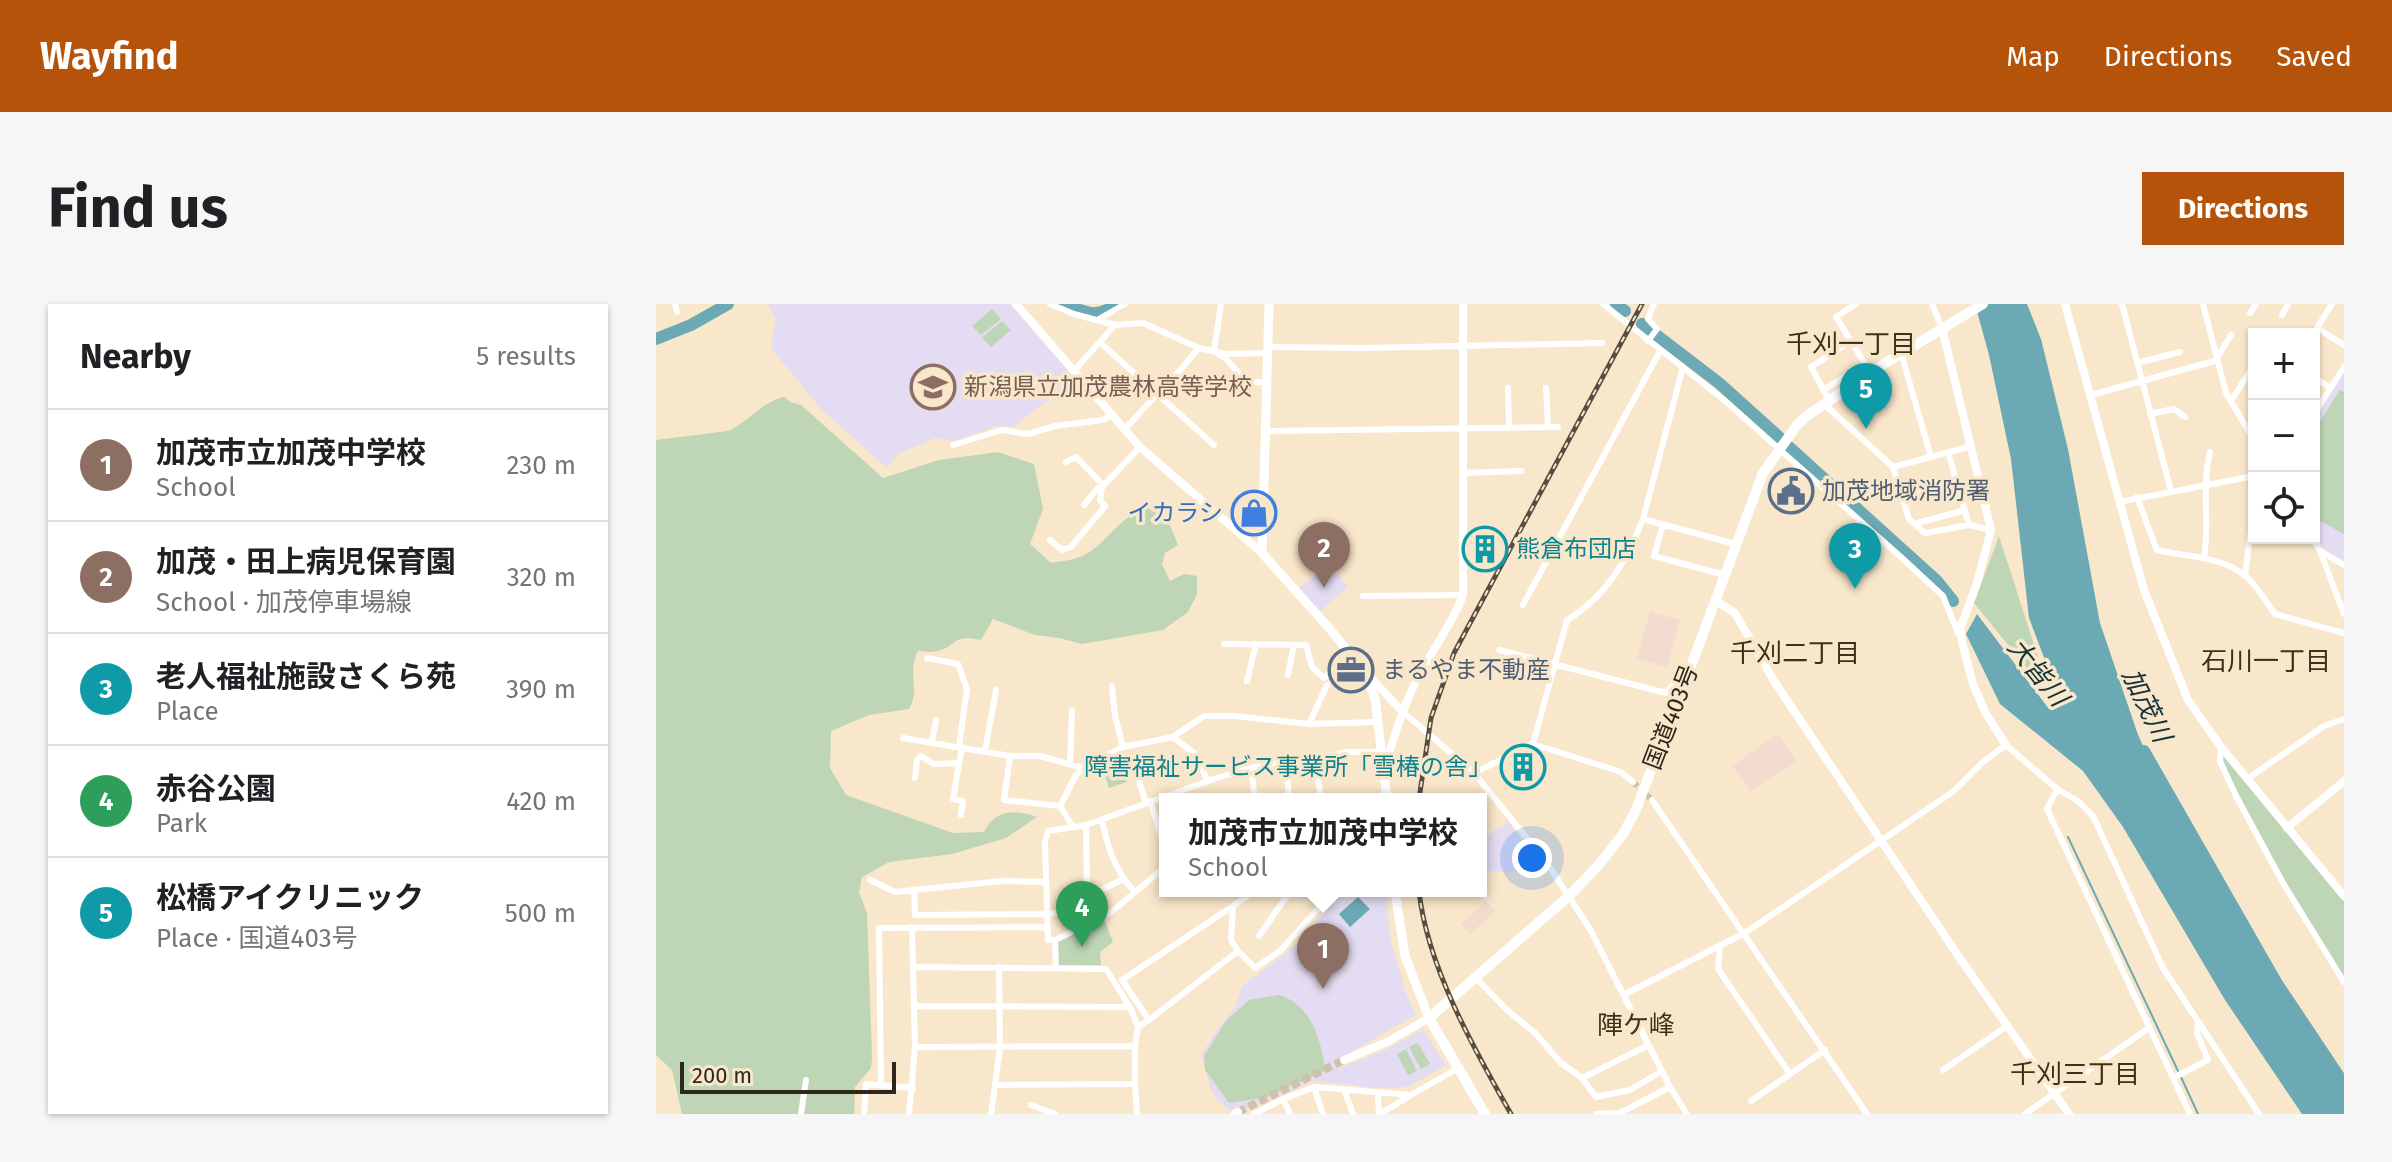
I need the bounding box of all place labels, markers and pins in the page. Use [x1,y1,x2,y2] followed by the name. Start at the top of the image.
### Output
[909,363,957,411] school or university icon: 新潟県立加茂農林高等学校
[1840,363,1892,429] pin: 5
[964,373,1252,401] place label: 新潟県立加茂農林高等学校
[1767,467,1815,515] public building icon: 加茂地域消防署
[1822,477,1990,505] place label: 加茂地域消防署
[1230,489,1278,537] shop icon: イカラシ
[1127,499,1223,527] place label: イカラシ
[1298,522,1350,588] pin: 2
[1829,523,1881,589] pin: 3
[1461,525,1509,573] building icon: 熊倉布団店
[1516,535,1636,563] place label: 熊倉布団店
[1327,646,1375,694] office icon: まるやま不動産
[1382,656,1550,684] place label: まるやま不動産
[1499,743,1547,791] building icon: 障害福祉サービス事業所「雪椿の舎」
[1084,753,1492,781] place label: 障害福祉サービス事業所「雪椿の舎」
[1056,881,1108,947] pin: 4
[1297,923,1349,989] pin: 1

